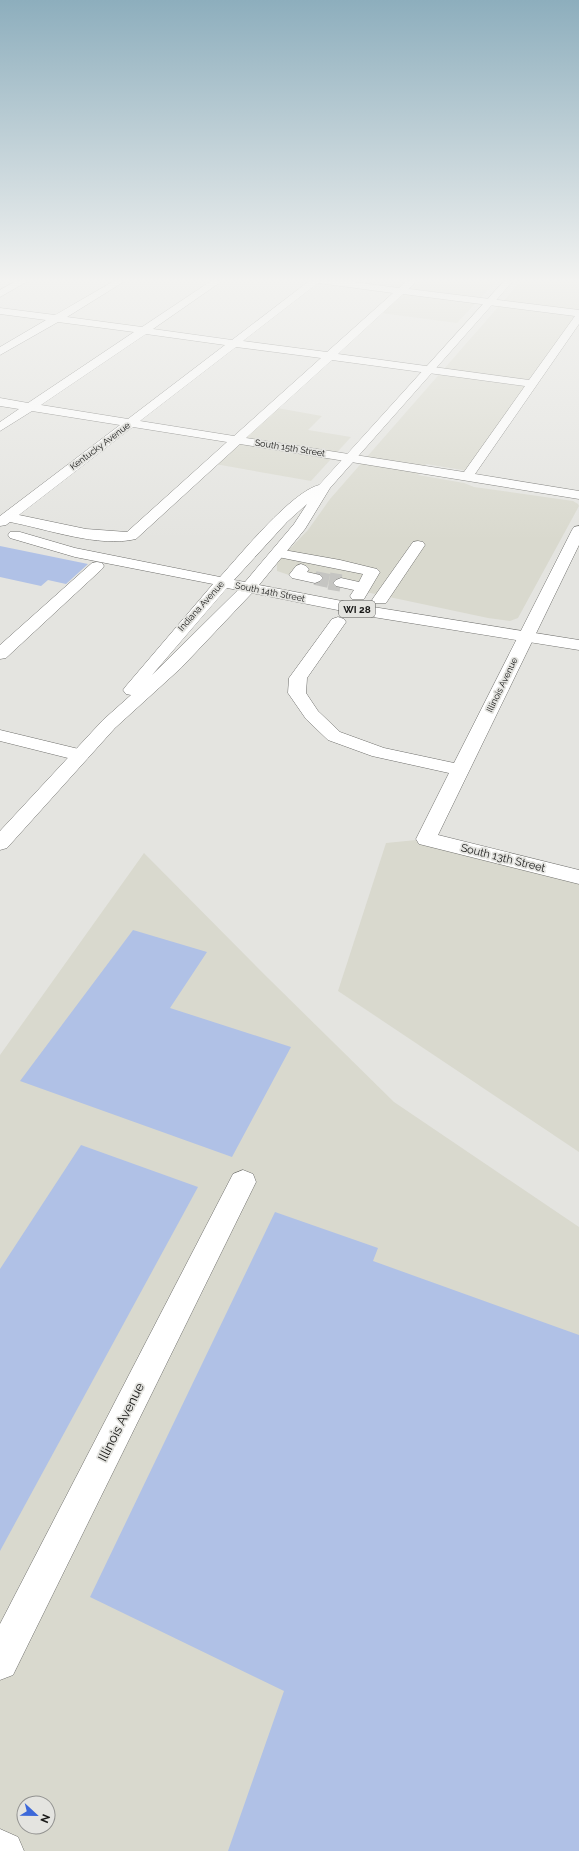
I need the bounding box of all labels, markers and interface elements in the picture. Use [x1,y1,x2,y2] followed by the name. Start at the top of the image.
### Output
[68,420,132,472] street label: Kentucky Avenue
[254,438,326,458] street label: South 15th Street
[176,578,227,633] street label: Indiana Avenue
[234,580,306,604] street label: South 14th Street
[339,601,375,617] road number: WI 28
[484,655,520,714] street label: Illinois Avenue
[459,841,547,875] street label: South 13th Street
[95,1380,147,1464] street label: Illinois Avenue
[16,1795,56,1835] north arrow
[37,1812,52,1825] text: N

